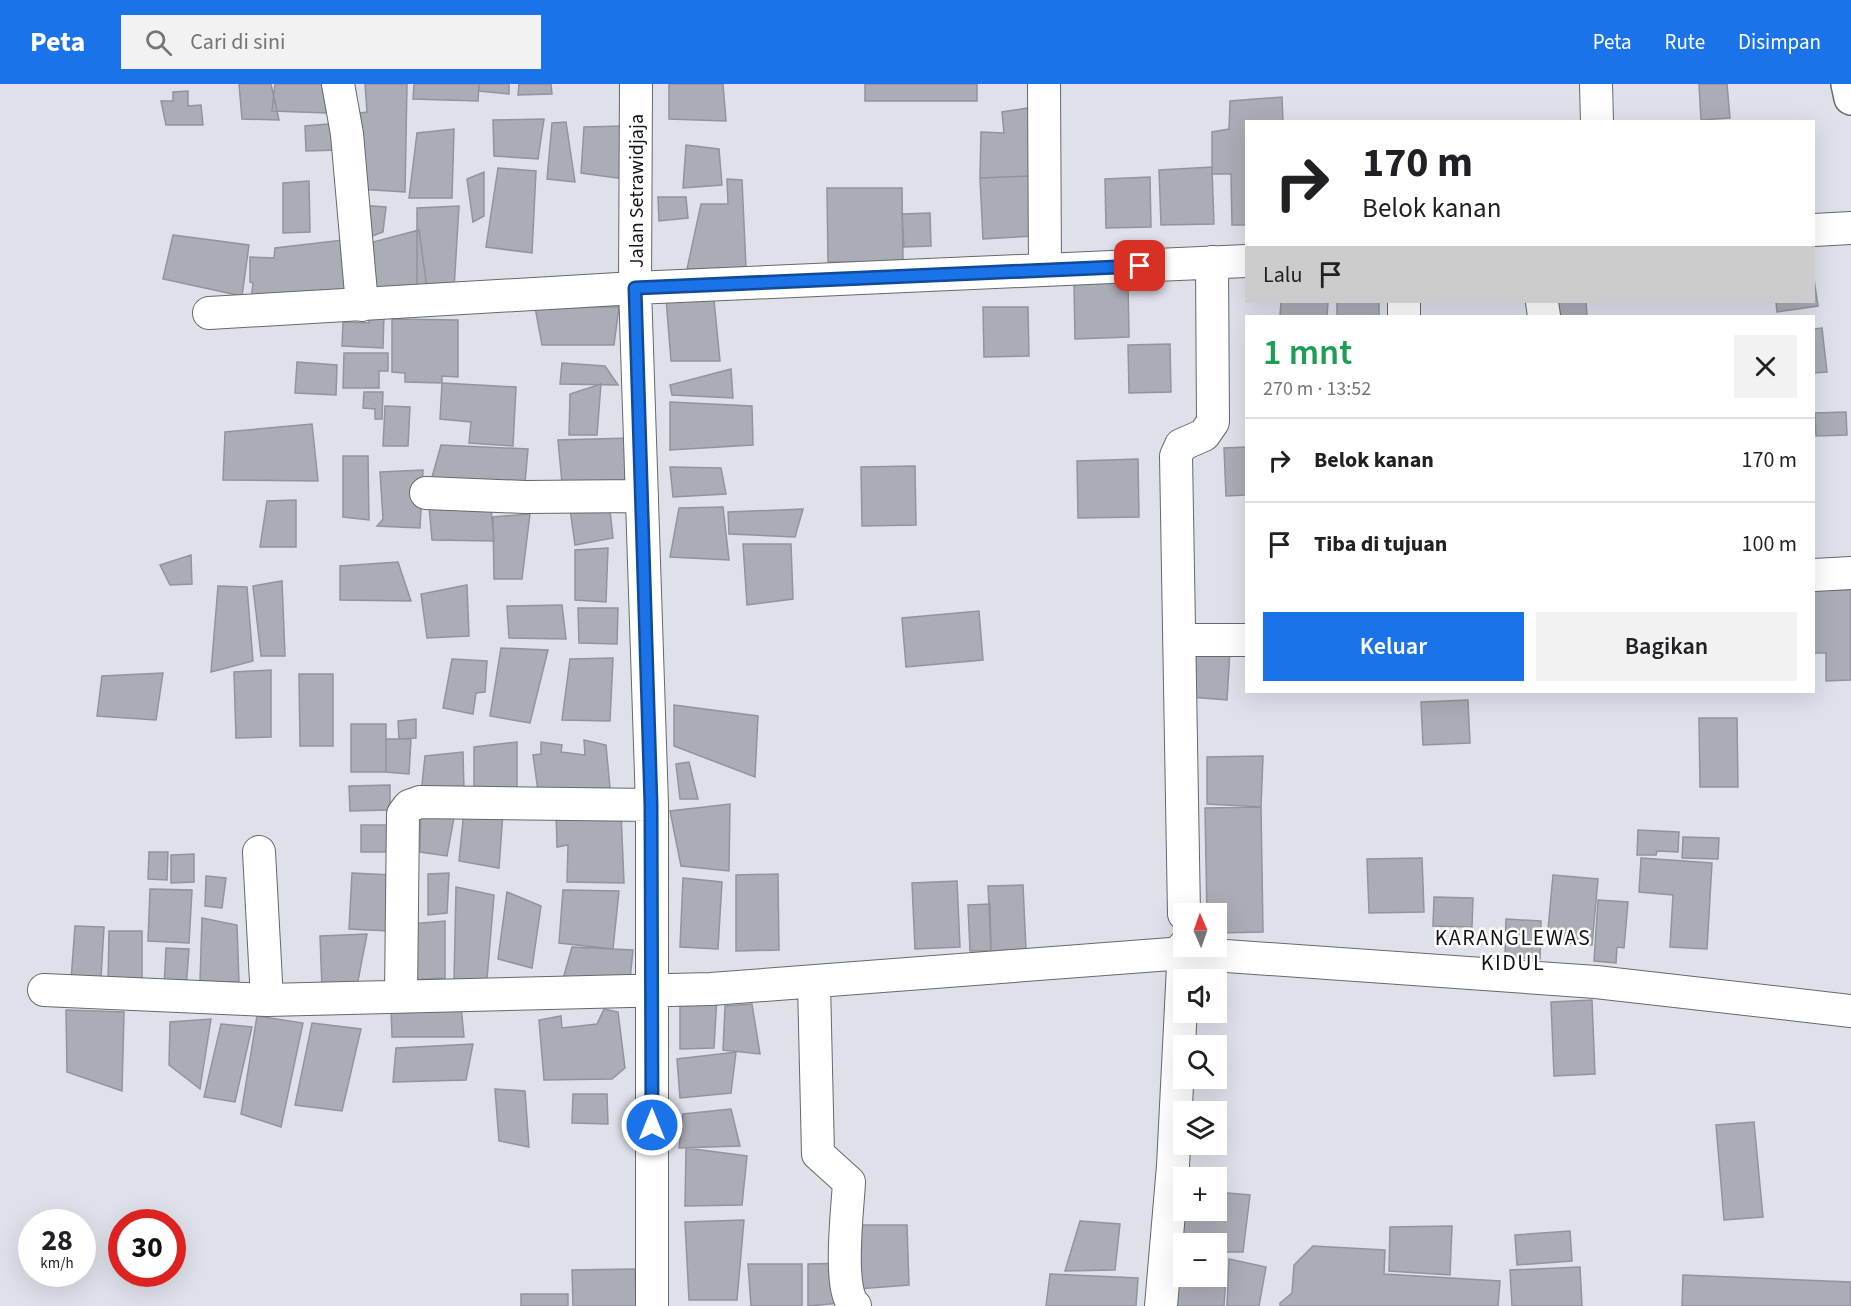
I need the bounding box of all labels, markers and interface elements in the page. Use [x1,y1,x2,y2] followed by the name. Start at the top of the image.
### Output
[121,15,541,69] search box
[30,22,85,62] text: Peta
[142,26,175,59] icon: search
[190,26,285,58] text: Cari di sini
[1593,27,1631,57] text: Peta
[1664,27,1705,57] text: Rute
[1738,27,1821,57] text: Disimpan
[623,114,651,268] street label: Jalan Setrawidjaja
[1362,133,1473,193] text: 170 m
[1263,144,1341,222] icon: right
[1362,189,1501,228] text: Belok kanan
[1114,240,1165,291] pin
[1123,249,1156,282] icon: arrive
[1314,258,1347,291] icon: arrive
[1263,259,1302,291] text: Lalu
[1263,327,1352,378] text: 1 mnt
[1734,335,1797,398] button: close
[1263,375,1371,403] text: 270 m · 13:52
[1263,444,1296,477] icon: right
[1314,444,1434,476] text: Belok kanan
[1742,444,1797,476] text: 170 m
[1263,528,1296,561] icon: arrive
[1314,528,1447,560] text: Tiba di tujuan
[1742,528,1797,560] text: 100 m
[1263,612,1524,681] button: Keluar
[1536,612,1797,681] button: Bagikan
[1173,903,1227,957] north arrow
[1173,903,1227,1287] map controls
[1435,922,1591,979] district label: KARANGLEWAS KIDUL
[1173,969,1227,1023] button: sound
[1173,1035,1227,1089] button: search
[620,1093,684,1157] position arrow
[1173,1101,1227,1155] button: layers
[1173,1167,1227,1221] button: +
[108,1209,186,1287] speed limit sign: 30
[41,1219,73,1262] text: 28
[1173,1233,1227,1287] button: −
[40,1253,74,1274] text: km/h

